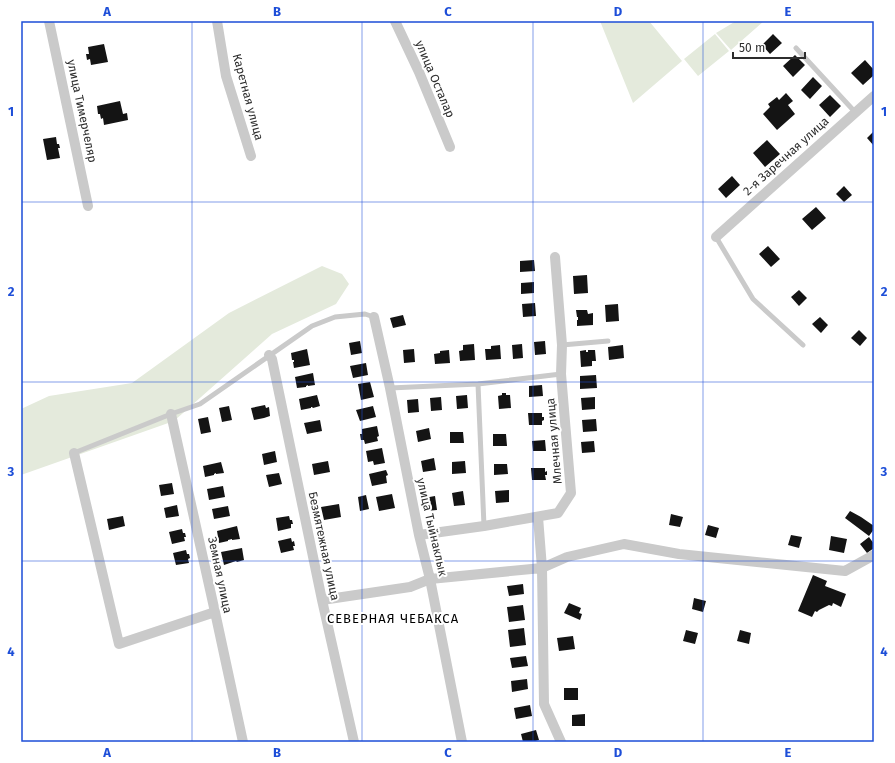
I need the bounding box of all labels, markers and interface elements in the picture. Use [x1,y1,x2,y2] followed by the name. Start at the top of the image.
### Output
[102,4,111,19] text: A
[273,4,281,19] text: B
[444,4,452,19] text: C
[614,4,623,19] text: D
[785,4,792,19] text: E
[733,34,805,60] scale bar
[412,38,458,120] street label: улица Осталар
[739,41,765,55] text: 50 m
[230,52,266,142] street label: Каретная улица
[64,58,100,164] street label: улица Тимерчеляр
[8,104,14,119] text: 1
[881,104,887,119] text: 1
[740,114,832,198] street label: 2-я Заречная улица
[8,284,15,299] text: 2
[881,284,888,299] text: 2
[543,397,565,485] street label: Млечная улица
[7,464,15,479] text: 3
[880,464,888,479] text: 3
[414,477,450,578] street label: улица Тыйнаклык
[306,490,342,602] street label: Безмятежная улица
[205,536,235,614] street label: Земная улица
[327,611,459,626] district label: СЕВЕРНАЯ ЧЕБАКСА
[7,644,15,659] text: 4
[880,644,888,659] text: 4
[102,745,111,760] text: A
[273,745,281,760] text: B
[444,745,452,760] text: C
[614,745,623,760] text: D
[785,745,792,760] text: E

